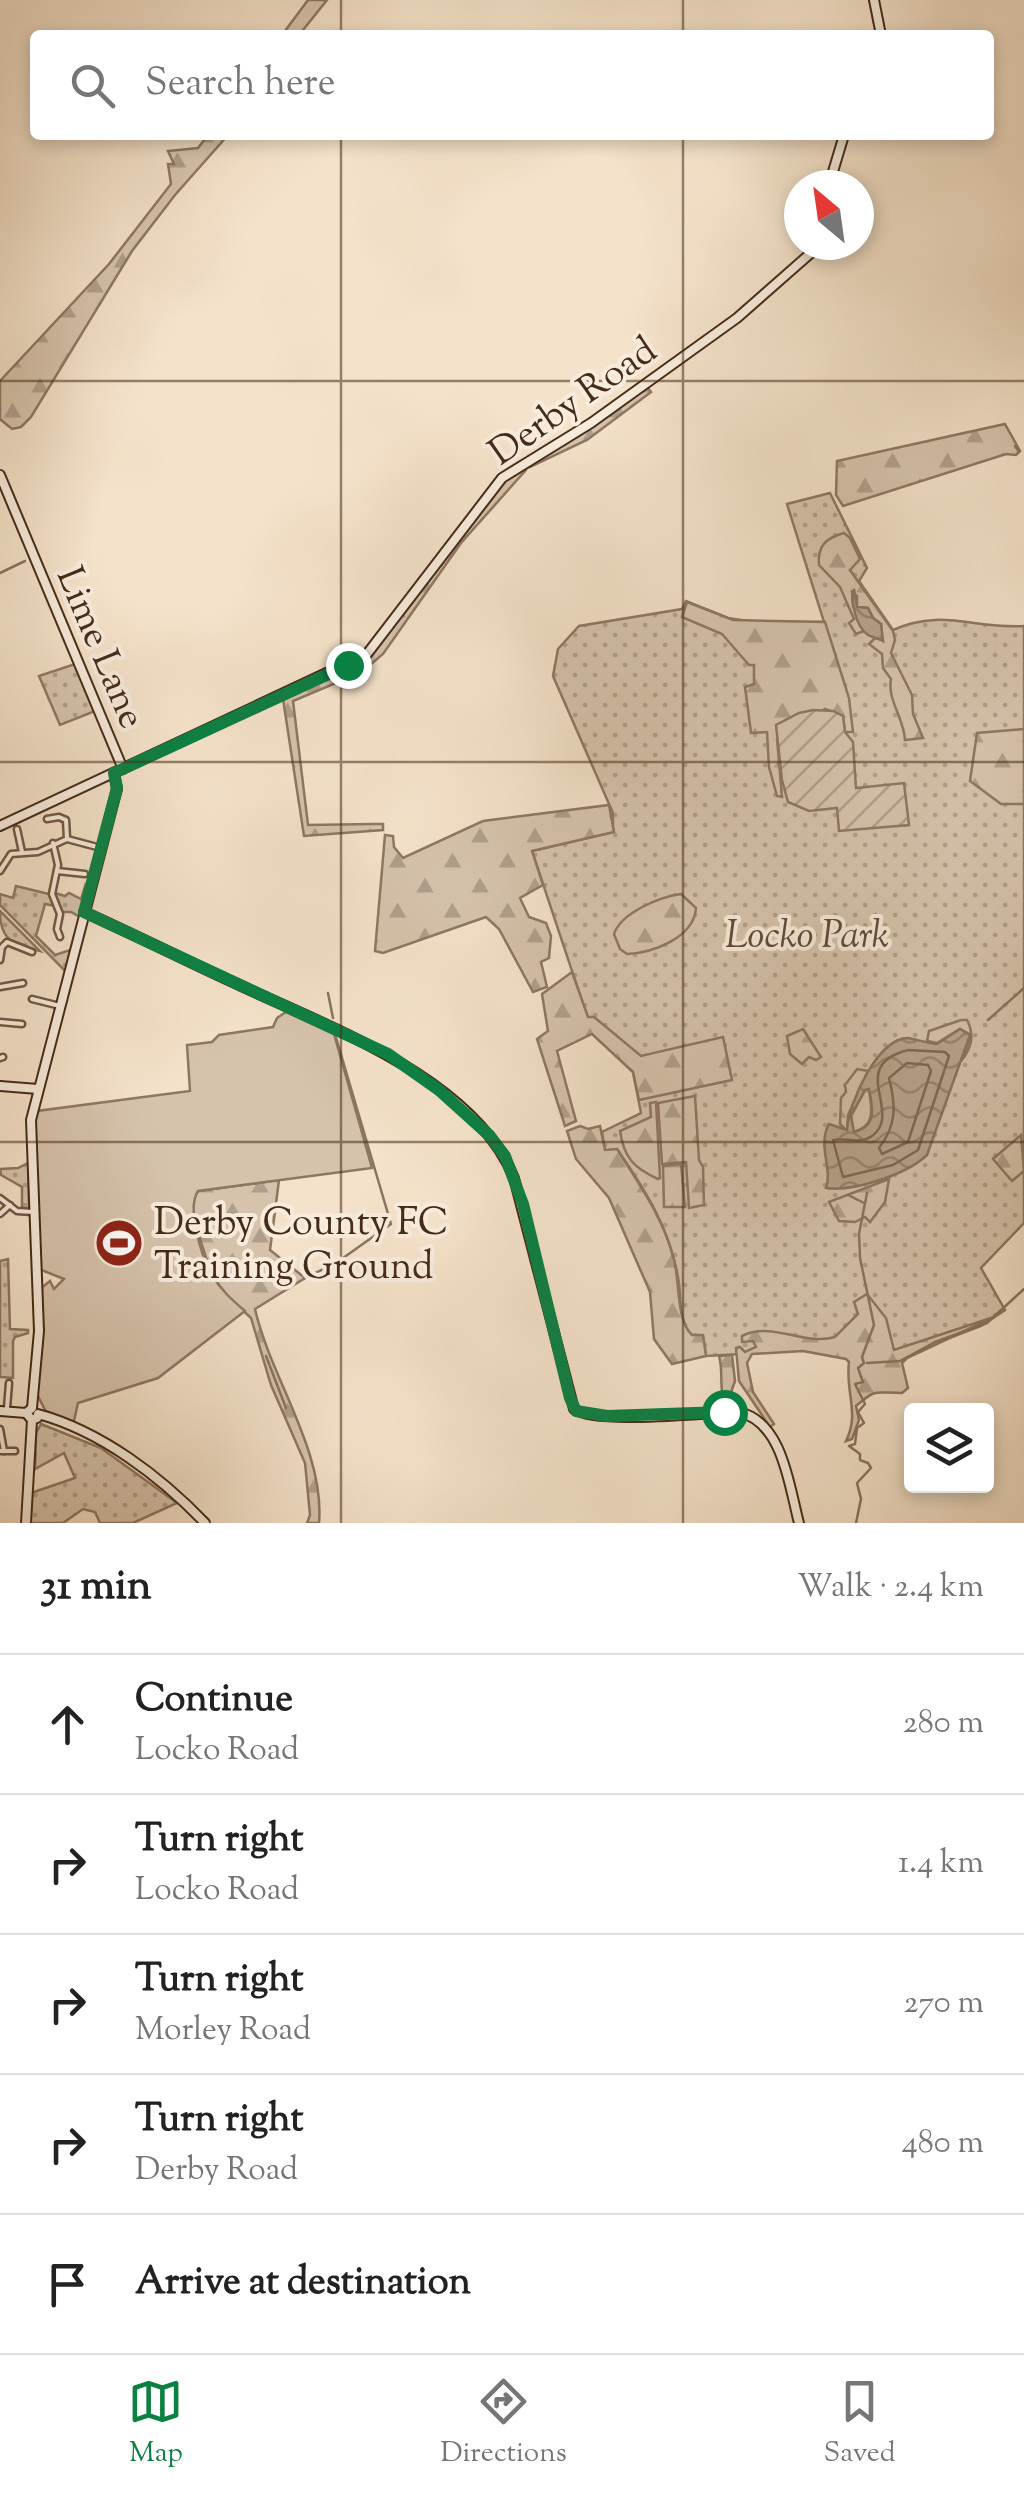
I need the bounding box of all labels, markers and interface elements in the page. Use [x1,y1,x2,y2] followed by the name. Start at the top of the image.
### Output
[30,30,994,140] search box
[65,58,120,113] icon: search
[145,58,336,112] text: Search here
[784,170,874,260] north arrow
[479,326,669,481] street label: Derby Road
[40,559,157,738] street label: Lime Lane
[326,643,372,689] route end
[725,911,889,965] park label: Locko Park
[154,1198,448,1296] place label: Derby County FC Training Ground
[93,1217,145,1269] sports icon: Derby County FC Training Ground
[702,1390,748,1436] route start
[904,1403,994,1493] map controls
[904,1403,994,1493] button: layers
[40,1558,152,1618] text: 31 min
[797,1565,984,1611] text: Walk · 2.4 km
[135,1674,293,1728] text: Continue
[40,1697,95,1752] icon: ahead
[903,1701,984,1747] text: 280 m
[135,1728,299,1774] text: Locko Road
[135,1814,303,1868] text: Turn right
[40,1837,95,1892] icon: right
[898,1841,984,1887] text: 1.4 km
[135,1868,299,1914] text: Locko Road
[135,1954,303,2008] text: Turn right
[40,1977,95,2032] icon: right
[903,1981,984,2027] text: 270 m
[135,2008,311,2054] text: Morley Road
[135,2094,303,2148] text: Turn right
[40,2117,95,2172] icon: right
[902,2121,984,2167] text: 480 m
[135,2148,298,2194] text: Derby Road
[40,2257,95,2312] icon: arrive
[135,2257,471,2311] text: Arrive at destination
[128,2374,183,2474] tab: Map
[440,2374,567,2474] tab: Directions
[824,2374,896,2474] tab: Saved

